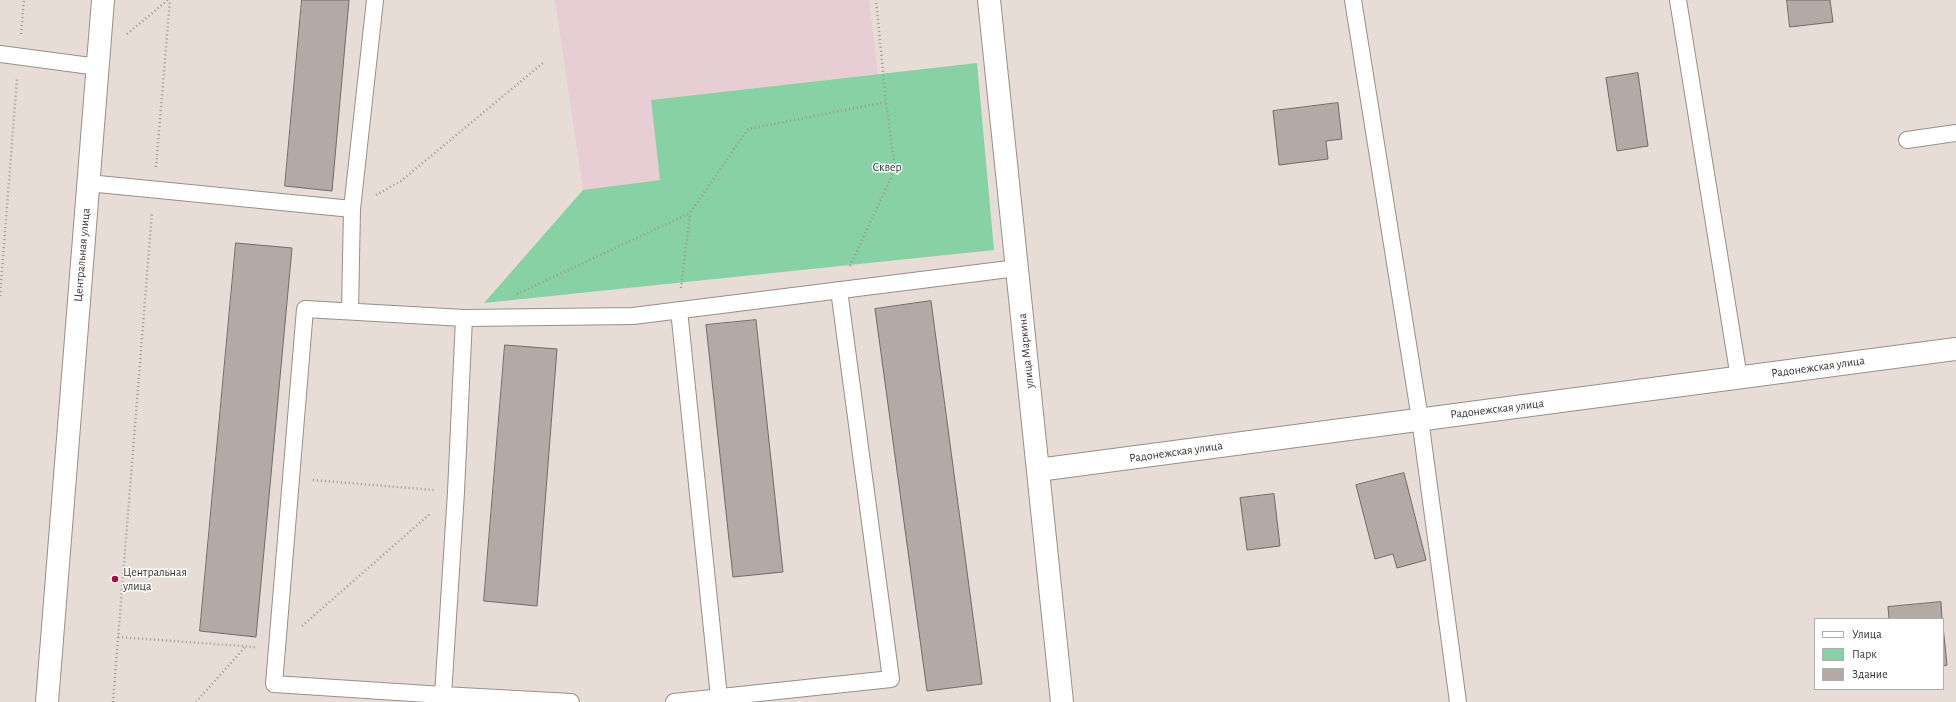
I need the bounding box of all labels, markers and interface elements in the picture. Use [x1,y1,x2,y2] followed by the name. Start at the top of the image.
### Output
[872,160,902,174] park label: Сквер
[71,207,93,303] street label: Центральная улица
[1015,313,1037,389] street label: улица Маркина
[1770,353,1866,381] street label: Радонежская улица
[1449,396,1545,422] street label: Радонежская улица
[1128,438,1224,466] street label: Радонежская улица
[123,565,187,593] place label: Центральная улица
[110,574,120,584] marker: Центральная улица
[1814,618,1944,690] legend
[1852,628,1882,640] text: Улица
[1852,648,1877,660] text: Парк
[1852,668,1888,680] text: Здание

